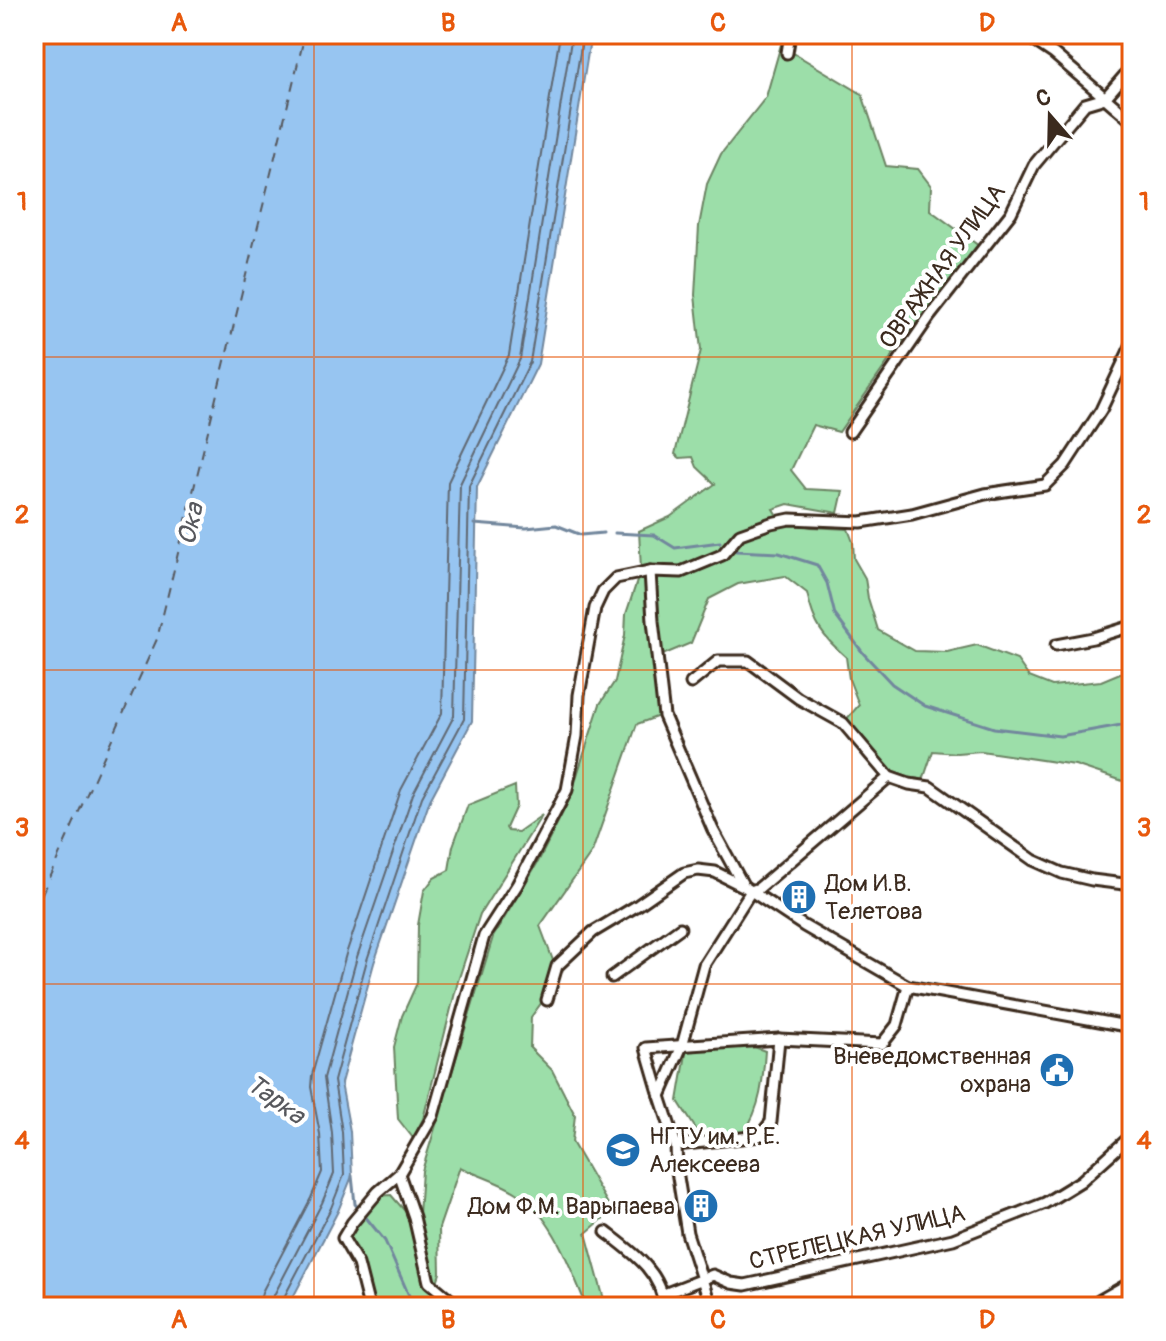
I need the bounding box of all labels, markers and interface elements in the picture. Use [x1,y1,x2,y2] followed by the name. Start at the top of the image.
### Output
[171,7,188,39] text: A
[441,7,455,39] text: B
[710,7,726,39] text: C
[979,7,995,39] text: D
[1010,76,1090,156] north arrow
[1032,83,1055,114] text: С
[873,178,1012,354] street label: ОВРАЖНАЯ УЛИЦА
[17,186,27,218] text: 1
[1139,186,1149,218] text: 1
[171,498,212,548] water label: Ока
[15,499,29,531] text: 2
[1137,499,1151,531] text: 2
[15,812,29,844] text: 3
[1137,812,1151,844] text: 3
[824,869,923,926] place label: Дом И.В. Телетова
[780,878,818,916] building icon: Дом И.В. Телетова
[833,1042,1031,1099] place label: Вневедомственная охрана
[1038,1051,1076,1089] public building icon: Вневедомственная охрана
[240,1068,312,1133] water label: Тарка
[649,1122,781,1179] place label: НГТУ им. Р.Е. Алексеева
[14,1125,30,1157] text: 4
[1136,1125,1152,1157] text: 4
[604,1131,642,1169] school or university icon: НГТУ им. Р.Е. Алексеева
[682,1187,720,1225] building icon: Дом Ф.М. Варыпаева
[467,1192,675,1221] place label: Дом Ф.М. Варыпаева
[746,1199,968,1276] street label: СТРЕЛЕЦКАЯ УЛИЦА
[171,1304,188,1336] text: A
[441,1304,455,1336] text: B
[710,1304,726,1336] text: C
[979,1304,995,1336] text: D

